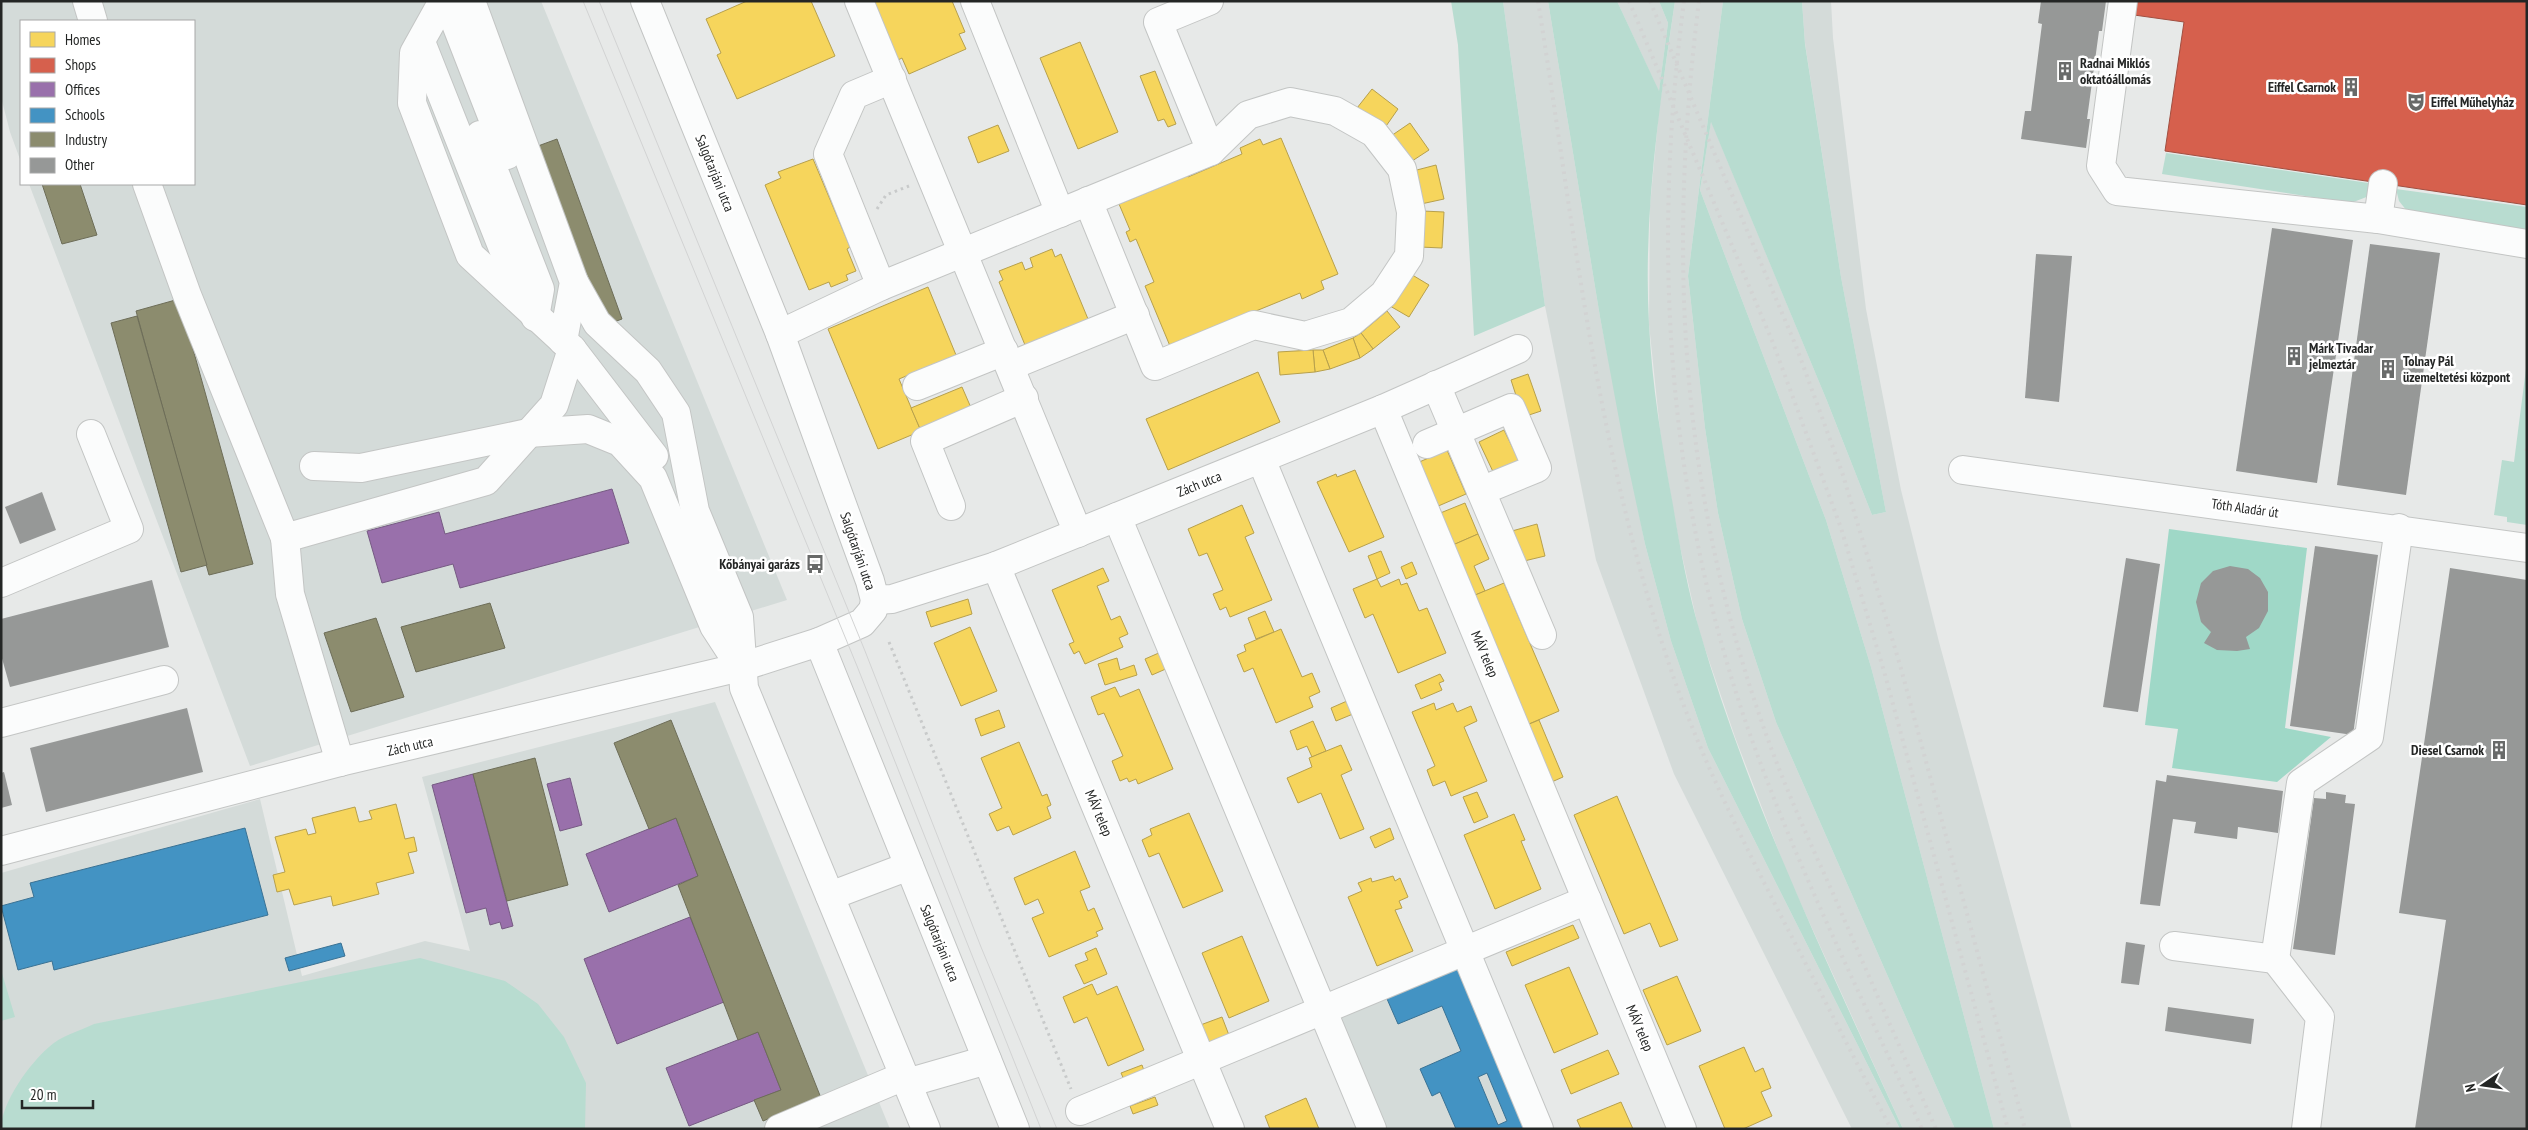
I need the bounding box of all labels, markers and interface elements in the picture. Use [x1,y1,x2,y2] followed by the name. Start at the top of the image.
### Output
[20,20,195,185] legend
[65,30,101,49] text: Homes
[2080,54,2151,88] place label: Radnai Miklós oktatóállomás
[65,55,96,74] text: Shops
[2054,60,2076,82] building icon: Radnai Miklós oktatóállomás
[2340,76,2362,98] building icon: Eiffel Csarnok
[2268,78,2336,96] place label: Eiffel Csarnok
[65,80,100,99] text: Offices
[2405,91,2427,113] theatre icon: Eiffel Műhelyház
[2431,93,2514,111] place label: Eiffel Műhelyház
[65,105,105,124] text: Schools
[65,130,107,149] text: Industry
[691,132,739,214] street label: Salgótarjáni utca
[65,155,95,174] text: Other
[2308,339,2374,373] place label: Márk Tivadar jelmeztár
[2283,345,2305,367] building icon: Márk Tivadar jelmeztár
[2403,352,2510,386] place label: Tolnay Pál üzemeltetési központ
[2377,358,2399,380] building icon: Tolnay Pál üzemeltetési központ
[1174,467,1224,501] street label: Zách utca
[2210,494,2280,522] street label: Tóth Aladár út
[836,510,880,592] street label: Salgótarjáni utca
[804,553,826,575] bus stop icon: Kőbányai garázs
[719,555,800,573] place label: Kőbányai garázs
[1467,628,1503,680] street label: MÁV telep
[385,732,435,760] street label: Zách utca
[2488,739,2510,761] building icon: Diesel Csarnok
[2411,741,2484,759] place label: Diesel Csarnok
[1081,787,1117,839] street label: MÁV telep
[916,902,964,984] street label: Salgótarjáni utca
[1622,1002,1658,1054] street label: MÁV telep
[2458,1060,2508,1110] north arrow
[22,1078,94,1110] scale bar
[2461,1082,2480,1094] text: N
[30,1085,56,1104] text: 20 m

